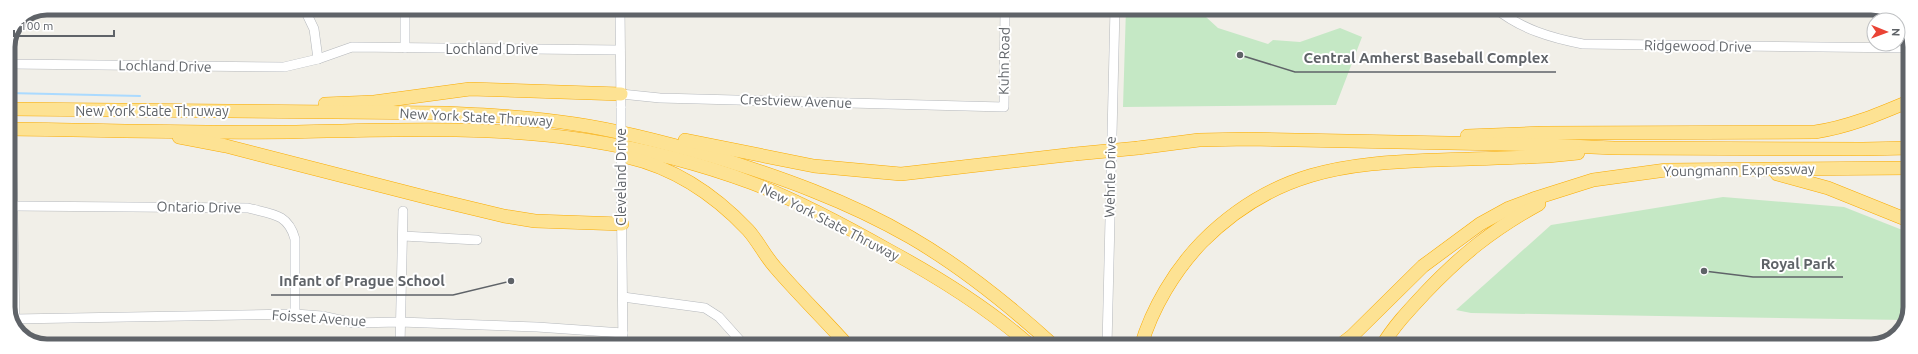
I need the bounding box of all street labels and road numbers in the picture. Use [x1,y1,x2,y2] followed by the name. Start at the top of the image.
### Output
[995,27,1013,95] street label: Kuhn Road
[1644,37,1752,55] street label: Ridgewood Drive
[445,41,539,57] street label: Lochland Drive
[118,57,212,75] street label: Lochland Drive
[740,91,852,111] street label: Crestview Avenue
[75,103,229,119] street label: New York State Thruway
[399,105,553,129] street label: New York State Thruway
[613,128,629,226] street label: Cleveland Drive
[1101,136,1119,218] street label: Wehrle Drive
[1663,161,1815,179] street label: Youngmann Expressway
[758,180,902,264] street label: New York State Thruway
[156,198,242,216] street label: Ontario Drive
[271,307,367,329] street label: Foisset Avenue

